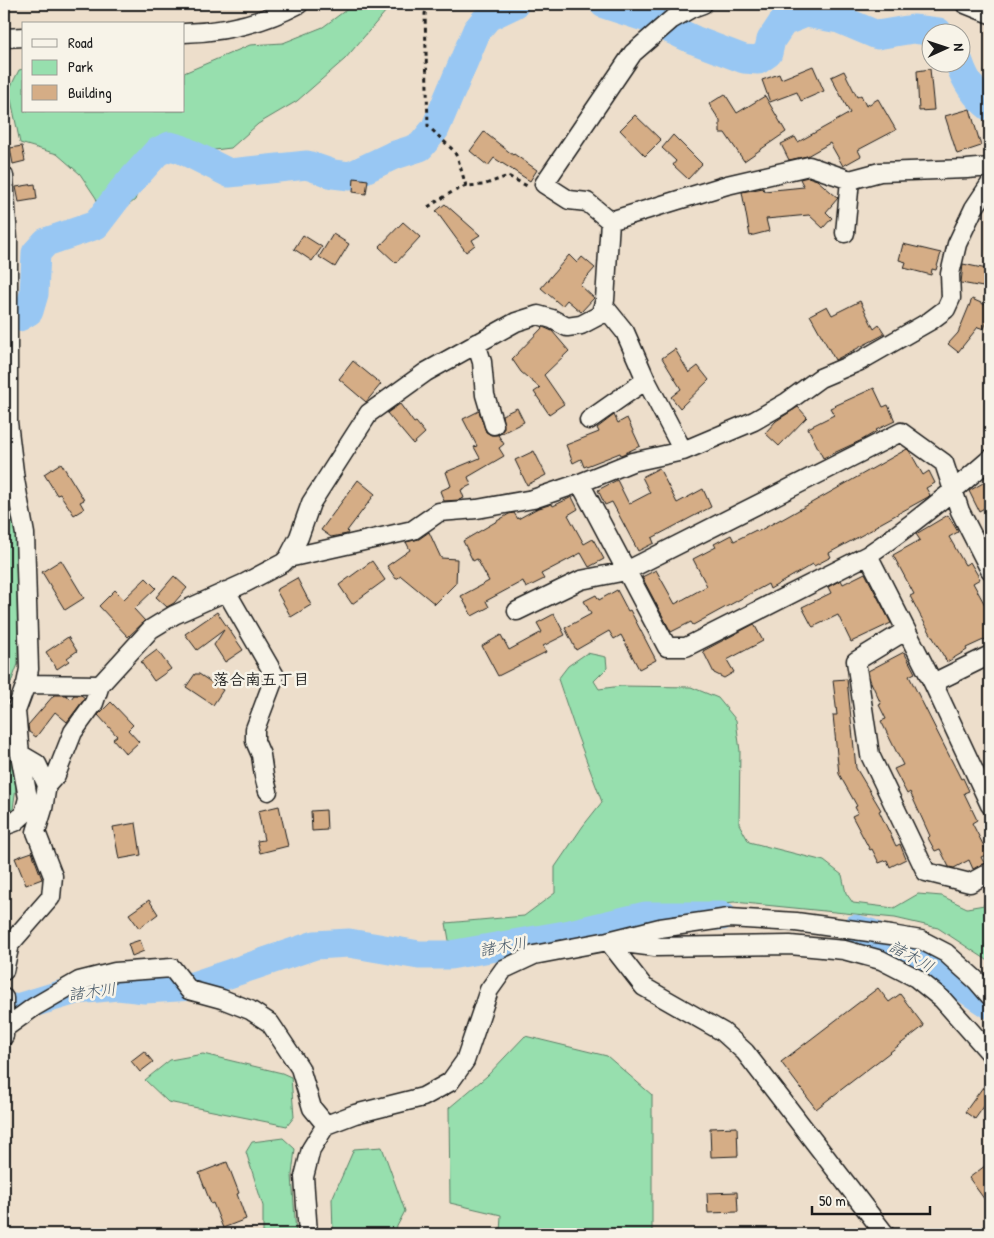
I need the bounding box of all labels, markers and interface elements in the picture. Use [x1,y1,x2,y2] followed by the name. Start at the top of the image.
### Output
[22,22,185,112] legend
[922,22,972,72] north arrow
[68,32,93,53] text: Road
[950,43,969,52] text: N
[68,56,93,77] text: Park
[68,82,112,103] text: Building
[213,668,309,690] district label: 落合南五丁目
[477,931,529,961] water label: 諸木川
[886,935,938,977] water label: 諸木川
[67,977,117,1005] water label: 諸木川
[812,1183,929,1215] scale bar
[819,1190,846,1211] text: 50 m

